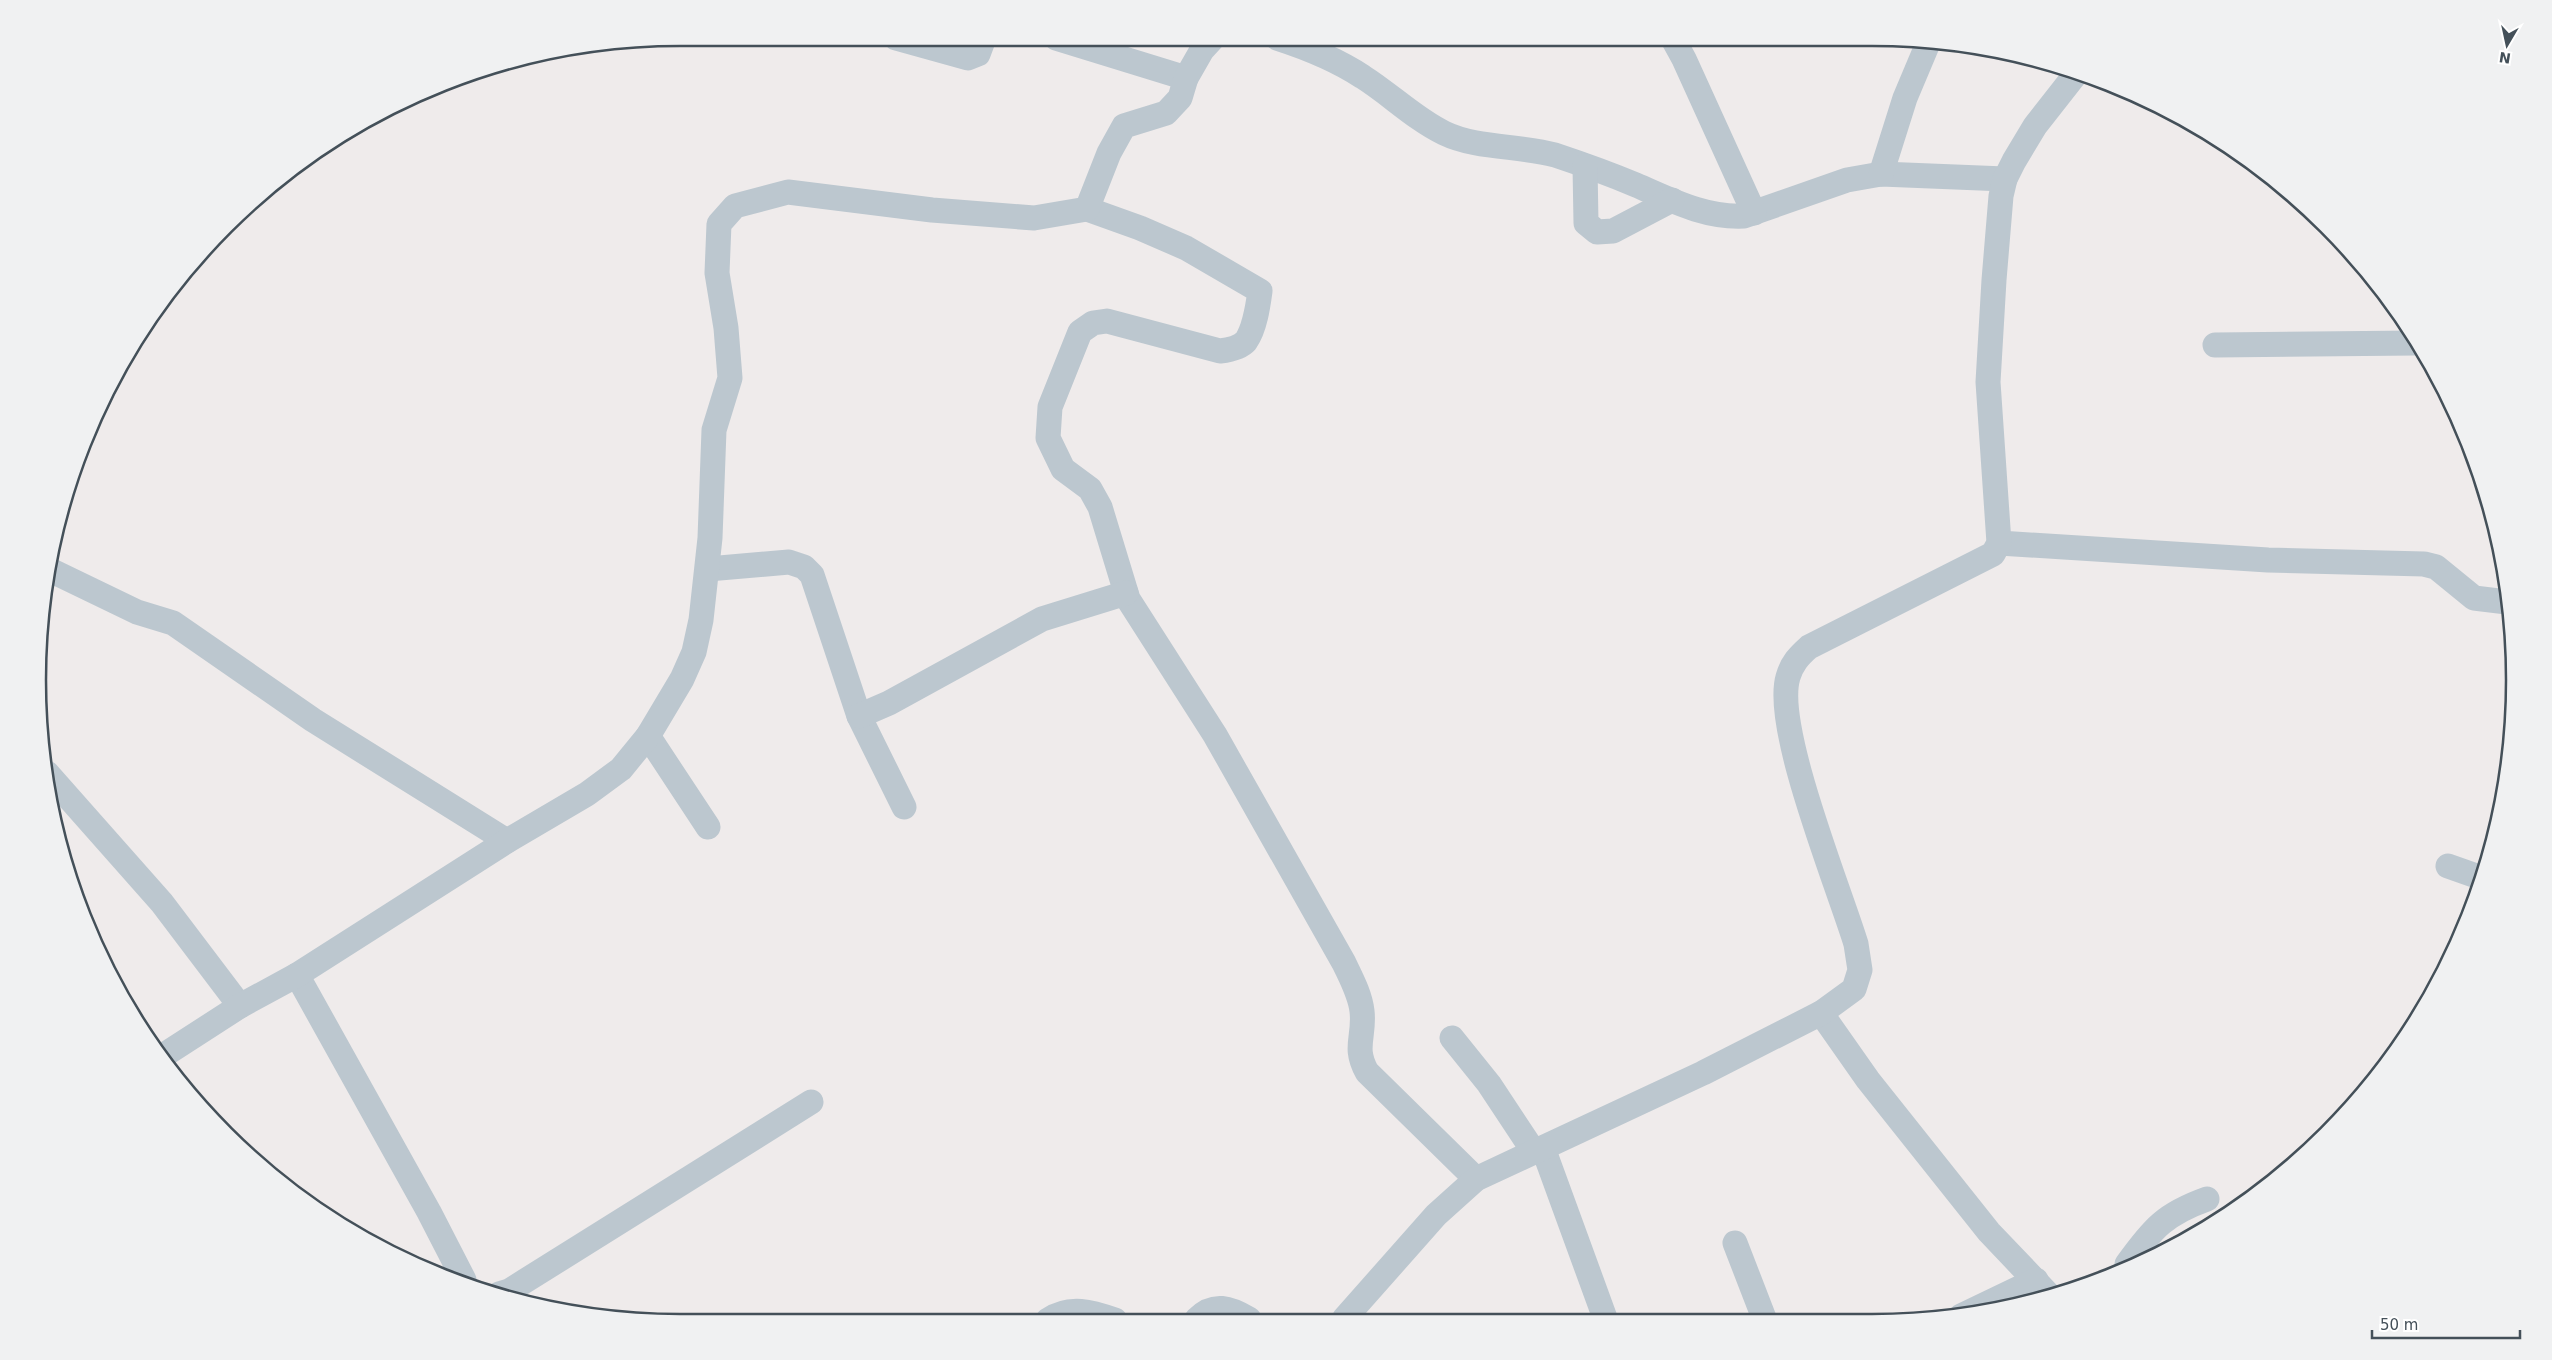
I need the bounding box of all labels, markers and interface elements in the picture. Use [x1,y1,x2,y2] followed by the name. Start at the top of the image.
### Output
[2482,20,2532,70] north arrow
[2498,49,2512,67] text: N
[2372,1308,2520,1340] scale bar
[2380,1316,2418,1334] text: 50 m

